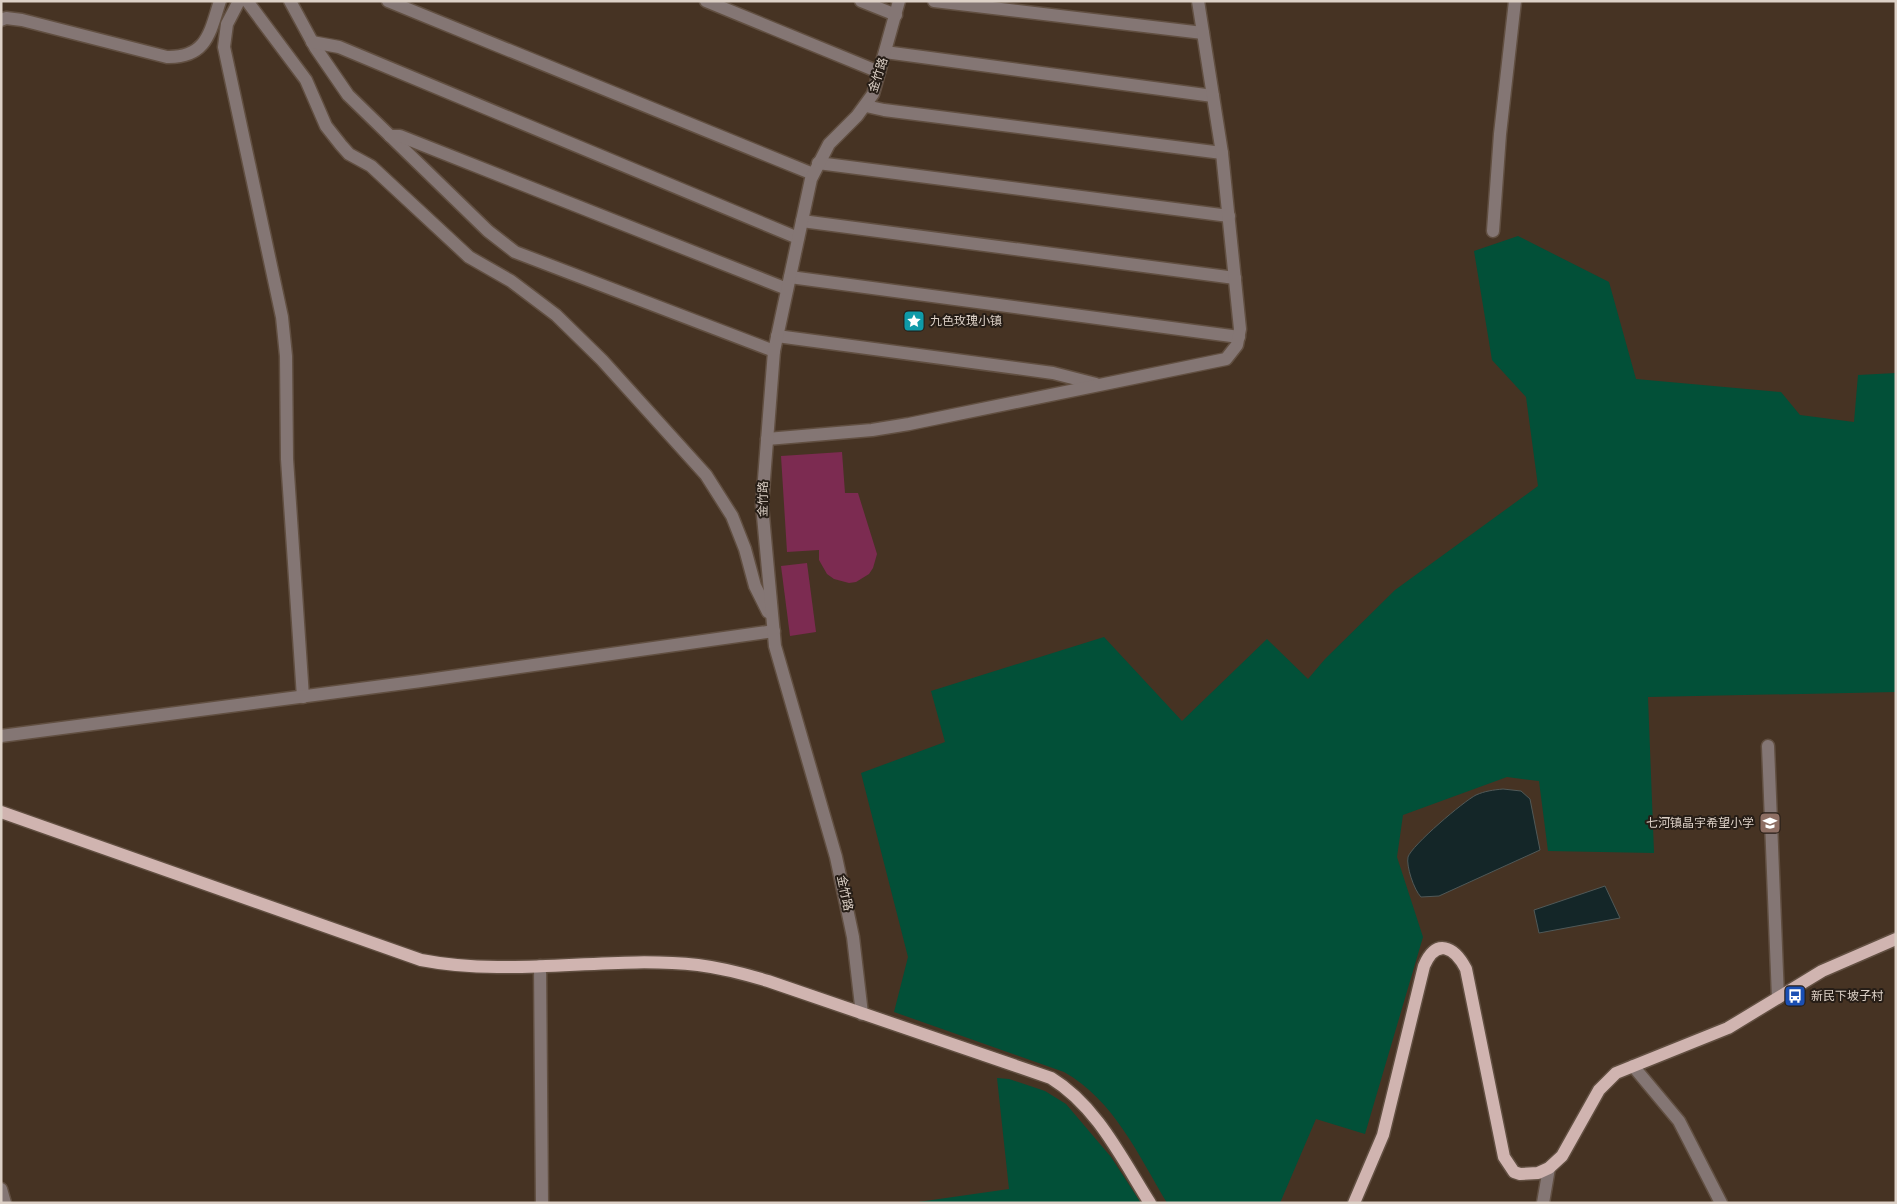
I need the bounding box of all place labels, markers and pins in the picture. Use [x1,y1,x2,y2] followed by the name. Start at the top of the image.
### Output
[902,309,926,333] place icon: 九色玫瑰小镇
[930,314,1002,328] place label: 九色玫瑰小镇
[1758,811,1782,835] school or university icon: 七河镇晶宇希望小学
[1646,816,1754,830] place label: 七河镇晶宇希望小学
[1783,984,1807,1008] bus stop icon: 新民下坡子村
[1811,989,1884,1003] place label: 新民下坡子村

